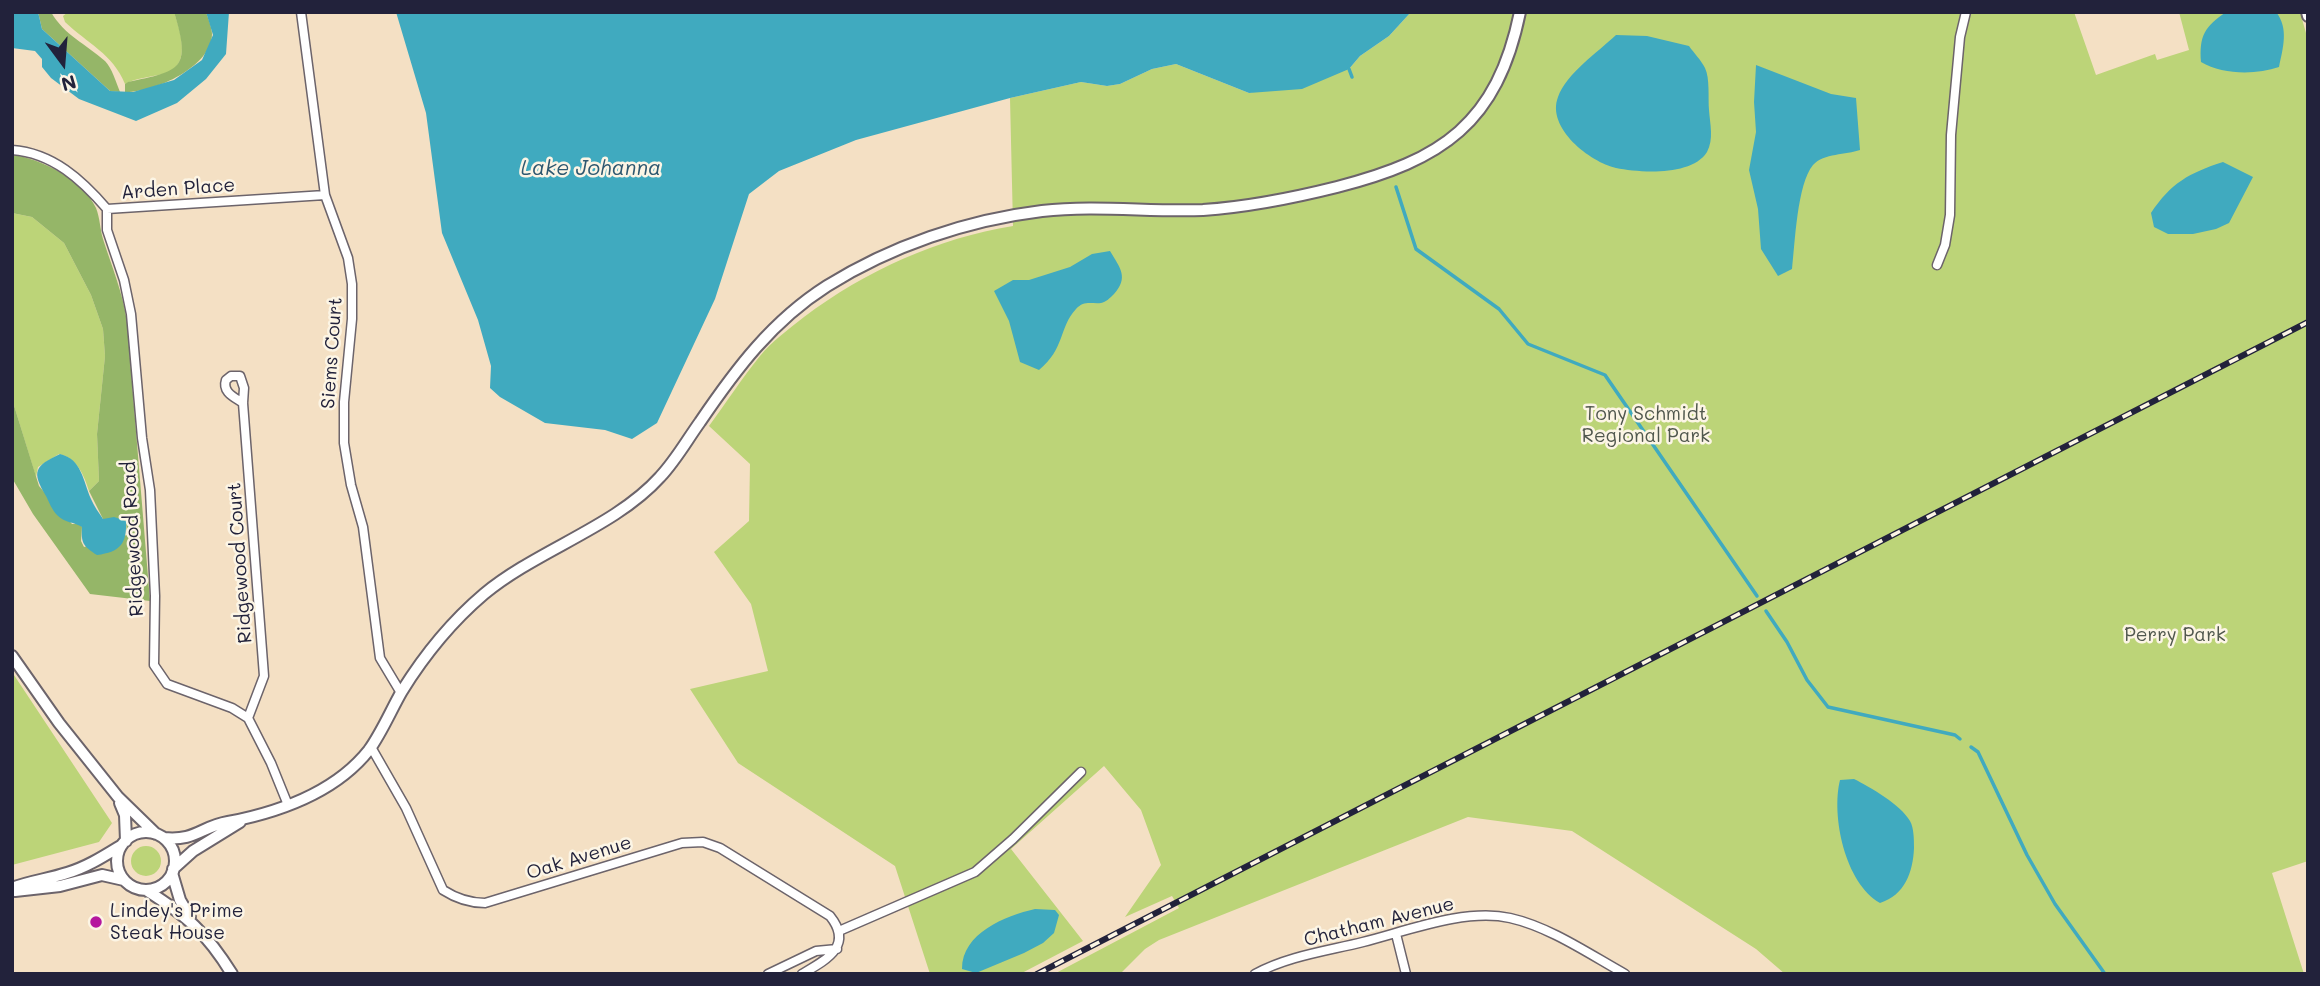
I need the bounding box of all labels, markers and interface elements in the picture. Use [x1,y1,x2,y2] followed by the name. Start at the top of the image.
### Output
[28,28,98,98] north arrow
[59,70,79,98] text: N
[521,156,661,182] water label: Lake Johanna
[120,174,236,204] street label: Arden Place
[317,296,347,410] street label: Siems Court
[1582,403,1710,447] park label: Tony Schmidt Regional Park
[118,461,148,617] street label: Ridgewood Road
[223,482,257,644] street label: Ridgewood Court
[2124,624,2226,646] park label: Perry Park
[524,831,634,885] street label: Oak Avenue
[1302,892,1456,952] street label: Chatham Avenue
[110,900,243,944] place label: Lindey's Prime Steak House
[88,914,104,930] marker: Lindey's Prime Steak House

